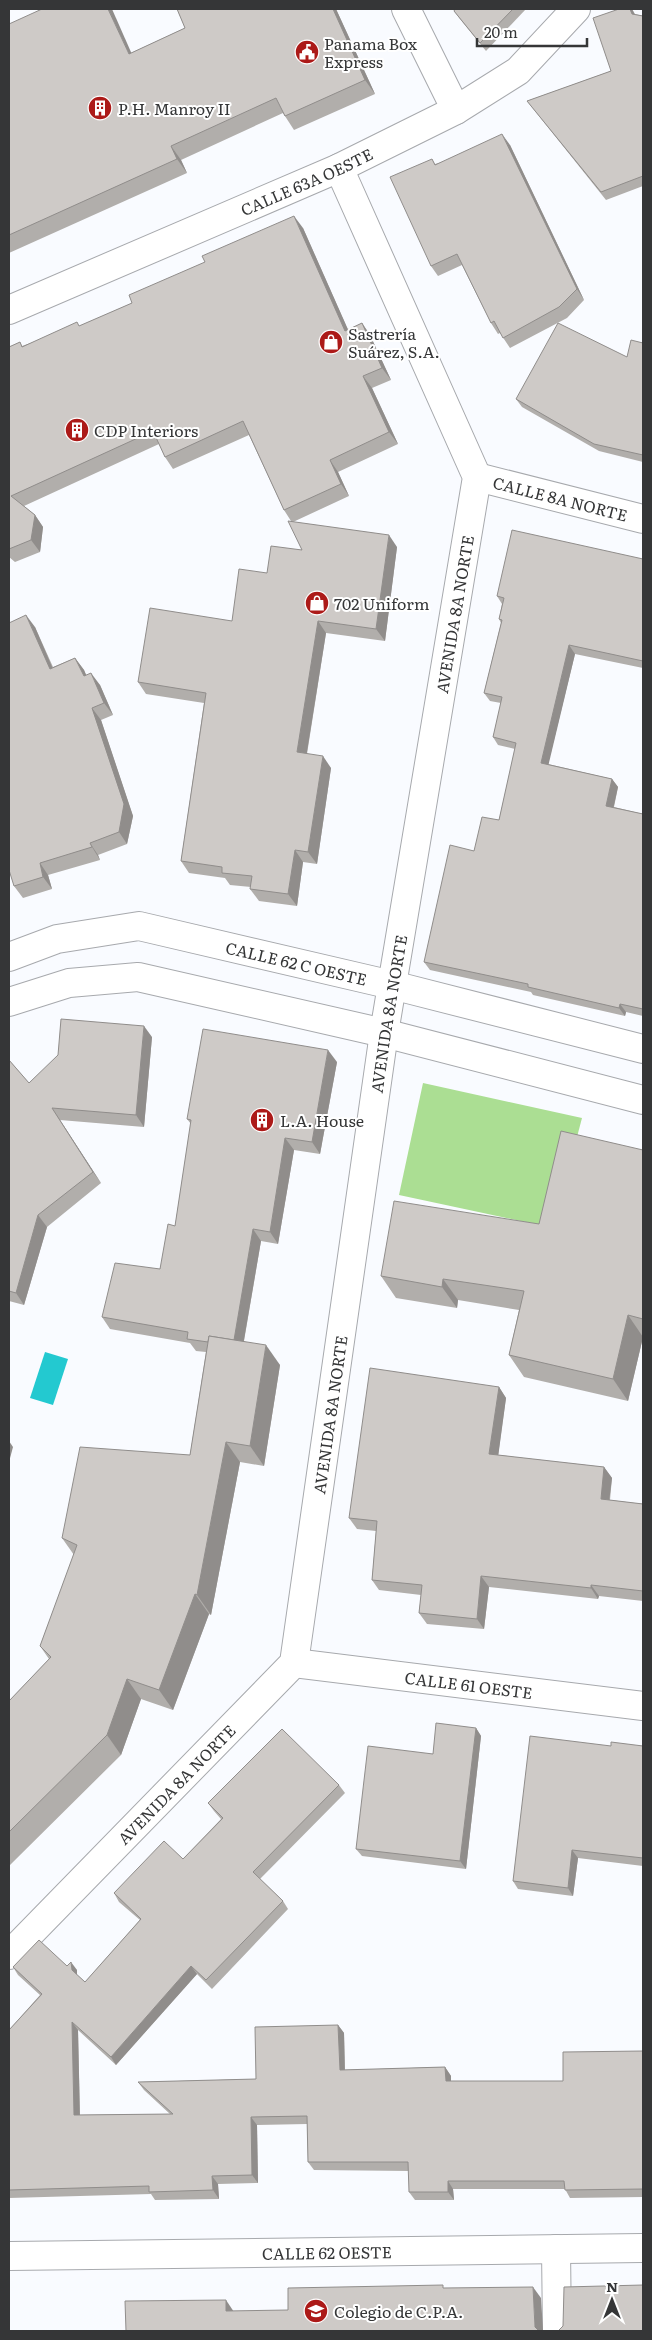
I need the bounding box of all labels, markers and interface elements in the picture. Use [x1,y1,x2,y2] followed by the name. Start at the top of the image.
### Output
[477,15,587,47] scale bar
[484,20,518,43] text: 20 m
[324,31,418,73] place label: Panama Box Express
[294,39,320,65] public building icon: Panama Box Express
[87,95,113,121] building icon: P.H. Manroy II
[118,96,230,120] place label: P.H. Manroy II
[236,141,377,221] street label: CALLE 63A OESTE
[348,321,440,363] place label: Sastrería Suárez, S.A.
[318,329,344,355] shop icon: Sastrería Suárez, S.A.
[64,417,90,443] building icon: CDP Interiors
[94,418,198,442] place label: CDP Interiors
[491,470,630,527] street label: CALLE 8A NORTE
[429,533,479,695] street label: AVENIDA 8A NORTE
[304,590,330,616] shop icon: 702 Uniform
[334,591,430,615] place label: 702 Uniform
[364,933,412,1094] street label: AVENIDA 8A NORTE
[223,935,370,991] street label: CALLE 62 C OESTE
[249,1107,275,1133] building icon: L.A. House
[280,1108,364,1132] place label: L.A. House
[306,1334,353,1495] street label: AVENIDA 8A NORTE
[403,1665,534,1704] street label: CALLE 61 OESTE
[112,1718,240,1850] street label: AVENIDA 8A NORTE
[262,2239,392,2265] street label: CALLE 62 OESTE
[587,2275,637,2325] north arrow
[606,2276,618,2296] text: N
[303,2298,329,2324] school or university icon: Colegio de C.P.A.
[334,2299,463,2323] place label: Colegio de C.P.A.

